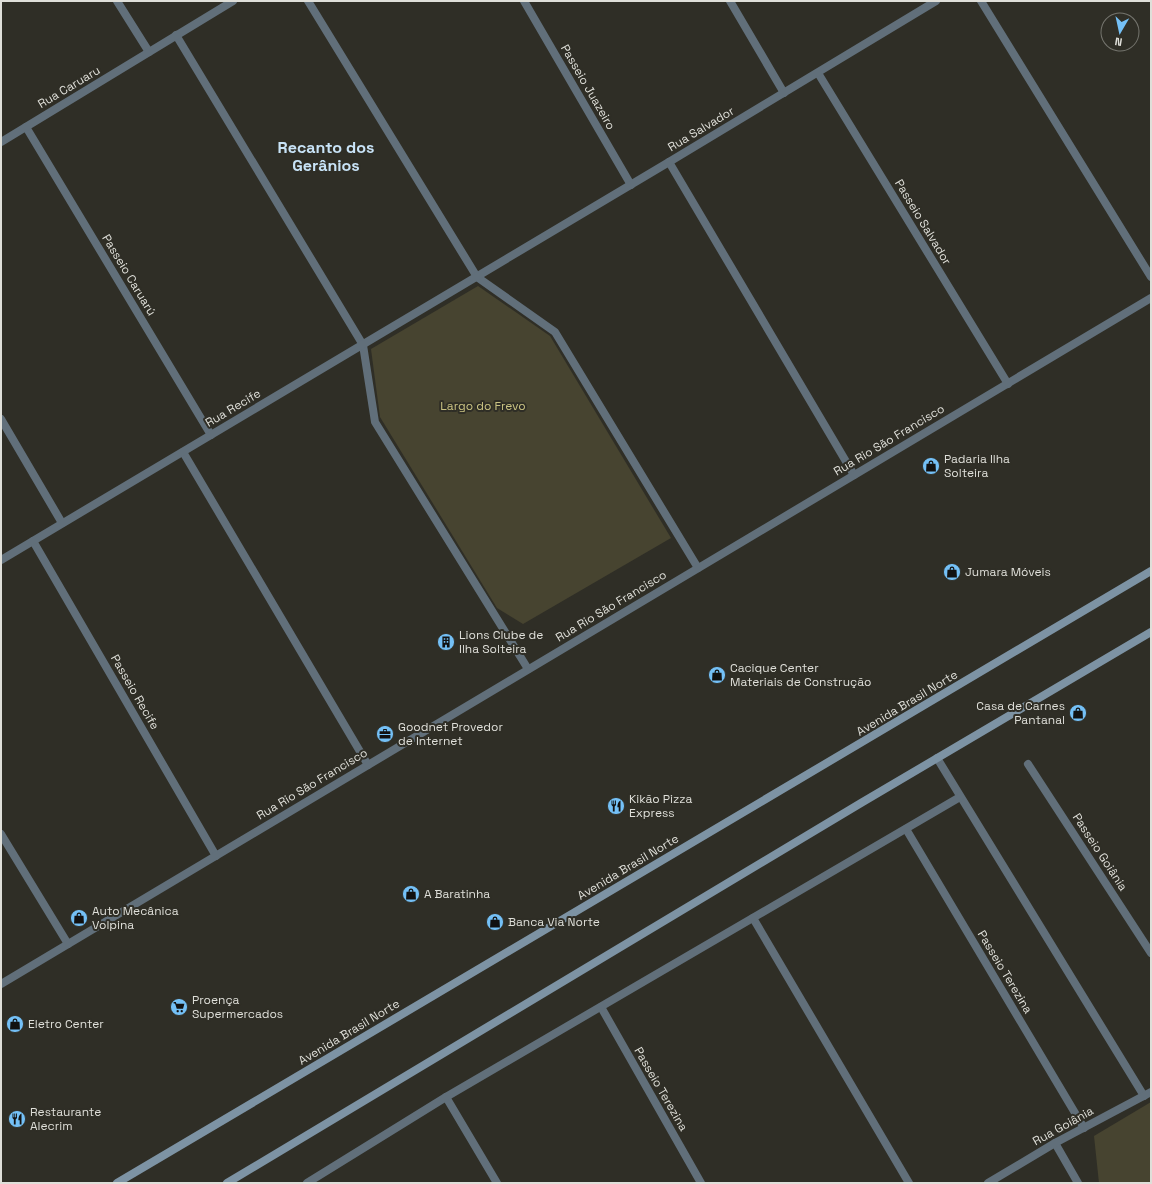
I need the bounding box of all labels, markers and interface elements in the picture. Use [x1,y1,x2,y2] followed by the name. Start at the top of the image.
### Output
[1100,12,1140,52] north arrow
[1114,34,1123,49] text: N
[557,41,619,133] street label: Passeio Juazeiro
[35,62,103,112] street label: Rua Caruaru
[665,103,738,155] street label: Rua Salvador
[278,137,374,176] district label: Recanto dos Gerânios
[891,176,955,268] street label: Passeio Salvador
[98,231,160,319] street label: Passeio Caruarú
[202,385,264,431] street label: Rua Recife
[440,398,526,414] park label: Largo do Frevo
[831,401,947,479] street label: Rua Rio São Francisco
[944,451,1010,481] place label: Padaria Ilha Solteira
[921,456,941,476] shop icon: Padaria Ilha Solteira
[942,562,962,582] shop icon: Jumara Móveis
[965,564,1051,580] place label: Jumara Móveis
[553,567,669,645] street label: Rua Rio São Francisco
[459,627,543,657] place label: Lions Clube de Ilha Solteira
[436,632,456,652] building icon: Lions Clube de Ilha Solteira
[107,652,163,732] street label: Passeio Recife
[730,660,871,690] place label: Cacique Center Materiais de Construção
[707,665,727,685] shop icon: Cacique Center Materiais de Construção
[853,666,961,740] street label: Avenida Brasil Norte
[976,698,1065,728] place label: Casa de Carnes Pantanal
[1068,703,1088,723] shop icon: Casa de Carnes Pantanal
[398,719,503,749] place label: Goodnet Provedor de Internet
[375,724,395,744] office icon: Goodnet Provedor de Internet
[254,745,370,823] street label: Rua Rio São Francisco
[629,791,692,821] place label: Kikão Pizza Express
[606,796,626,816] restaurant icon: Kikão Pizza Express
[1069,810,1131,894] street label: Passeio Goiânia
[574,830,682,904] street label: Avenida Brasil Norte
[401,884,421,904] shop icon: A Baratinha
[424,886,490,902] place label: A Baratinha
[92,903,179,933] place label: Auto Mecânica Volpina
[69,908,89,928] shop icon: Auto Mecânica Volpina
[485,912,505,932] shop icon: Banca Via Norte
[508,914,600,930] place label: Banca Via Norte
[974,927,1036,1017] street label: Passeio Terezina
[192,992,283,1022] place label: Proença Supermercados
[295,995,403,1069] street label: Avenida Brasil Norte
[169,997,189,1017] supermarket icon: Proença Supermercados
[5,1014,25,1034] shop icon: Eletro Center
[28,1016,104,1032] place label: Eletro Center
[630,1044,692,1134] street label: Passeio Terezina
[1030,1103,1096,1149] street label: Rua Goiânia
[30,1104,101,1134] place label: Restaurante Alecrim
[7,1109,27,1129] restaurant icon: Restaurante Alecrim

